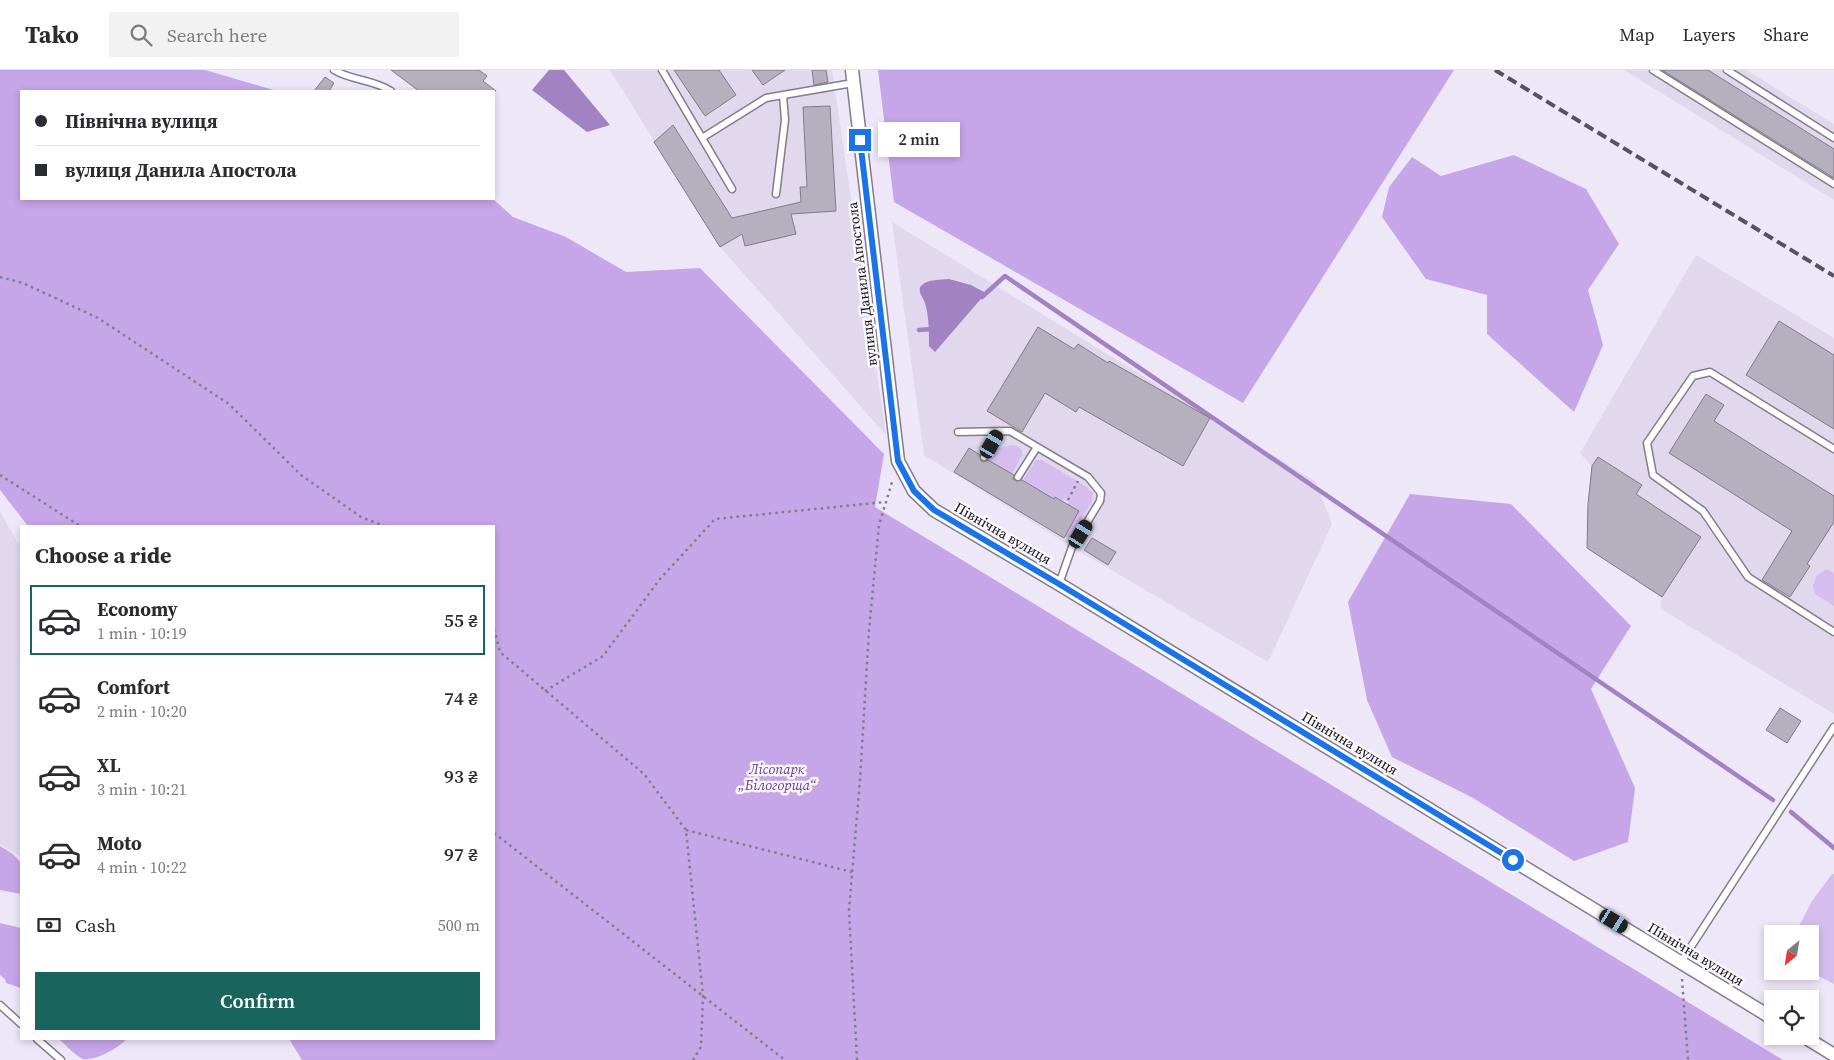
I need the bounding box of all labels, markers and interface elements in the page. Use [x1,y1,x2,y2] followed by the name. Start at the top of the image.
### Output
[109,12,459,57] search box
[25,18,79,51] text: Tako
[127,21,155,49] icon: search
[167,22,267,48] text: Search here
[1619,22,1654,47] text: Map
[1682,22,1735,47] text: Layers
[1763,22,1809,47] text: Share
[65,108,218,134] text: Північна вулиця
[878,122,960,158] callout: 2 min
[898,128,940,150] text: 2 min
[849,129,871,151] route end
[65,157,297,183] text: вулиця Данила Апостола
[842,200,882,367] street label: вулиця Данила Апостола
[978,427,1005,461] car
[951,497,1055,569] street label: Північна вулиця
[1066,517,1095,551] car
[35,540,172,570] text: Choose a ride
[97,596,178,622] text: Economy
[37,598,82,643] icon: car
[444,607,478,633] text: 55 ₴
[97,622,187,644] text: 1 min · 10:19
[97,674,170,700] text: Comfort
[37,676,82,721] icon: car
[444,685,478,711] text: 74 ₴
[97,700,187,722] text: 2 min · 10:20
[1298,706,1402,780] street label: Північна вулиця
[97,752,120,778] text: XL
[37,754,82,799] icon: car
[737,759,817,795] park label: Лісопарк „Білогорща“
[444,763,478,789] text: 93 ₴
[97,778,187,800] text: 3 min · 10:21
[97,830,142,856] text: Moto
[37,832,82,877] icon: car
[444,841,478,867] text: 97 ₴
[1502,849,1524,871] route start
[97,856,187,878] text: 4 min · 10:22
[1597,907,1630,935] car
[35,911,63,939] icon: cash
[75,912,116,938] text: Cash
[438,914,480,936] text: 500 m
[1644,917,1748,991] street label: Північна вулиця
[1764,925,1819,980] north arrow
[1764,925,1819,1045] map controls
[35,972,480,1030] button: Confirm
[1764,990,1819,1045] button: locate

